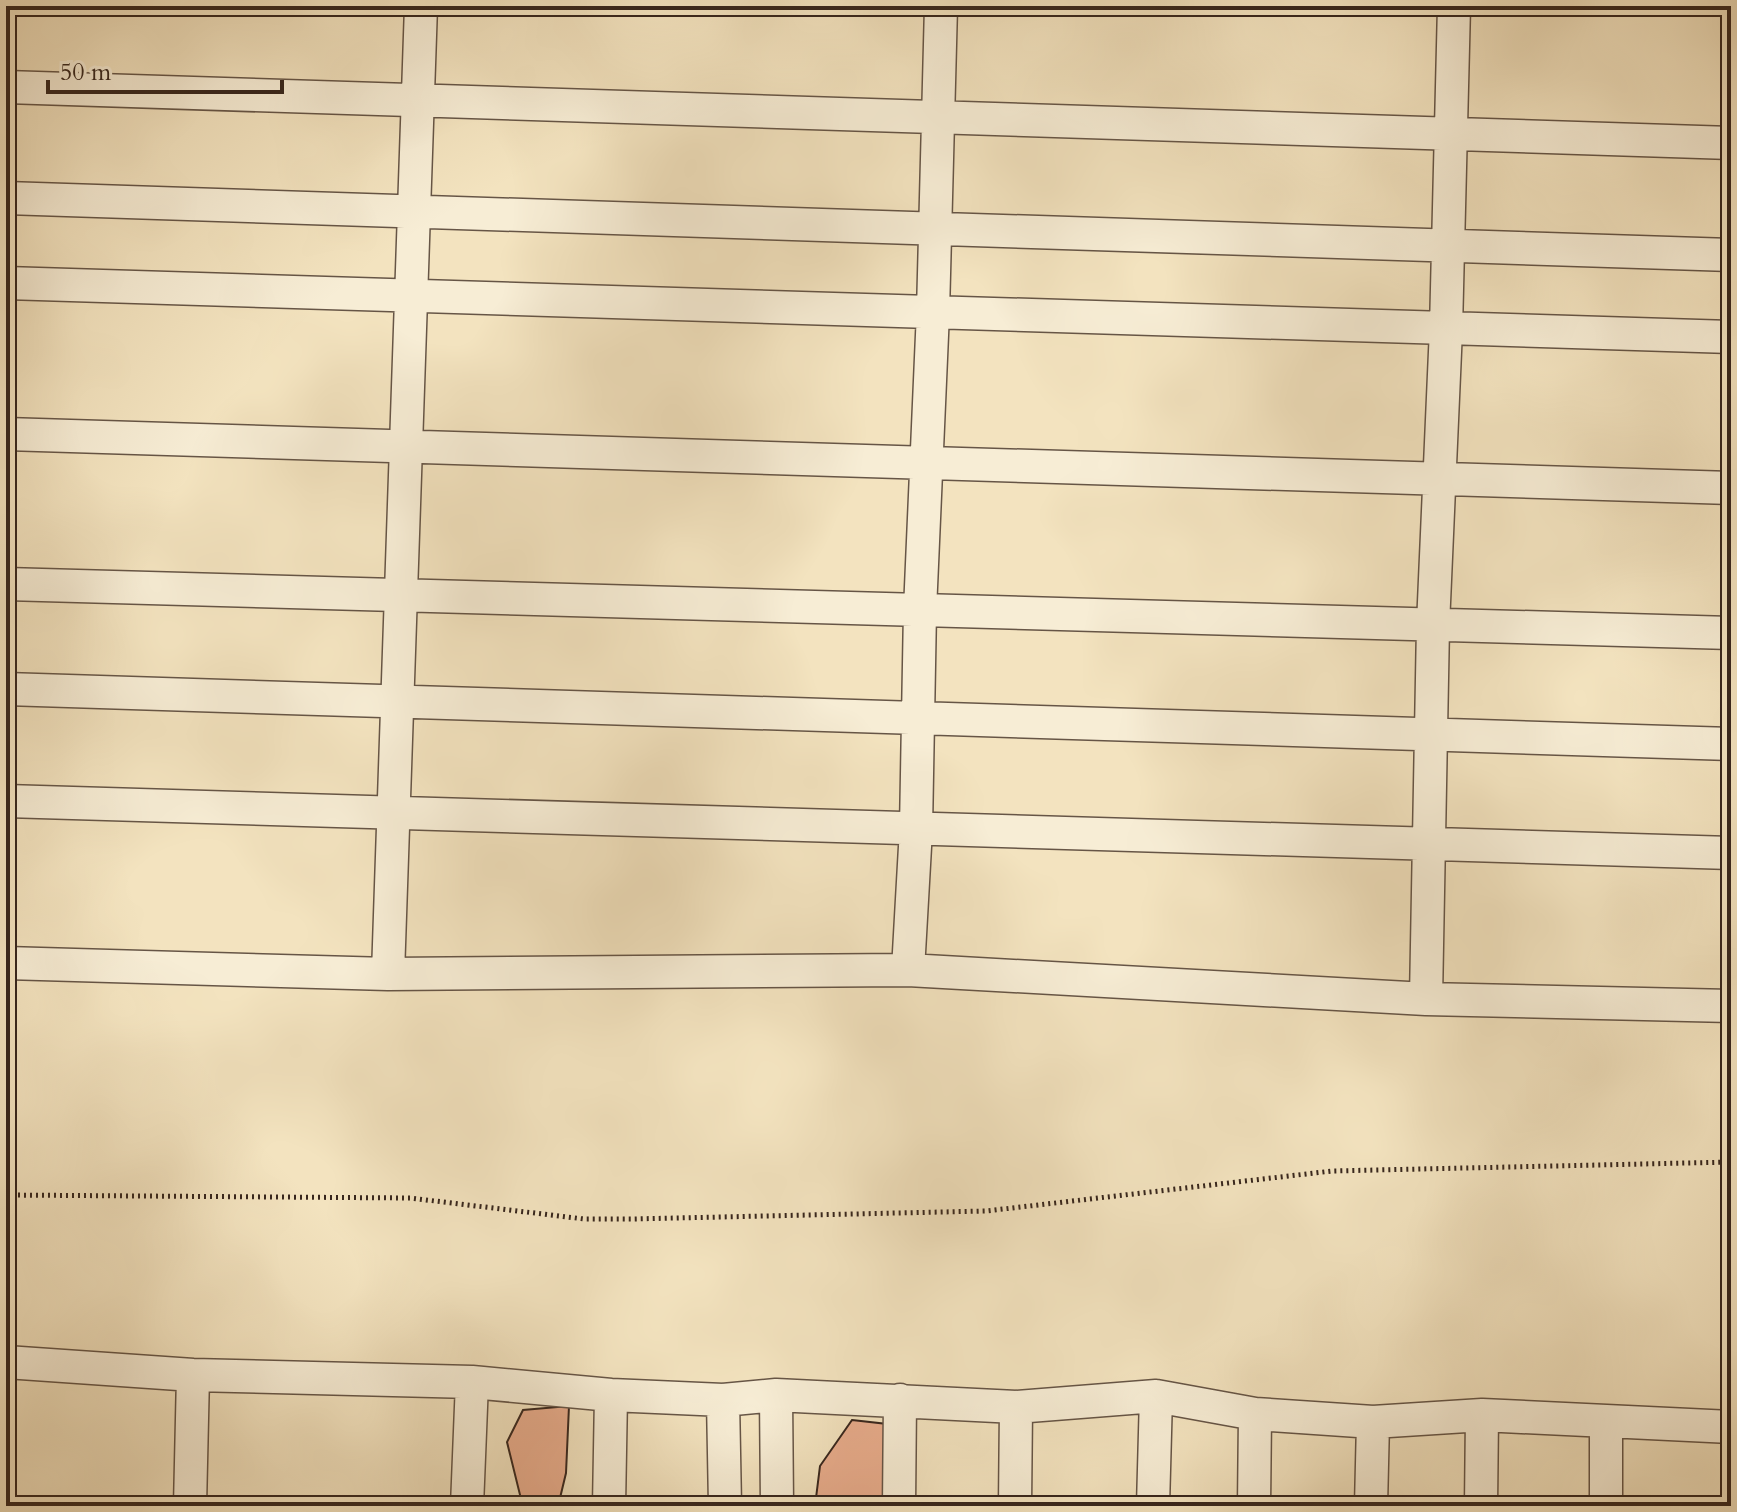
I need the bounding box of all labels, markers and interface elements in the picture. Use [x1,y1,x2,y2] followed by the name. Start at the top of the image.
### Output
[48,44,282,94] scale bar
[60,56,112,89] text: 50 m

